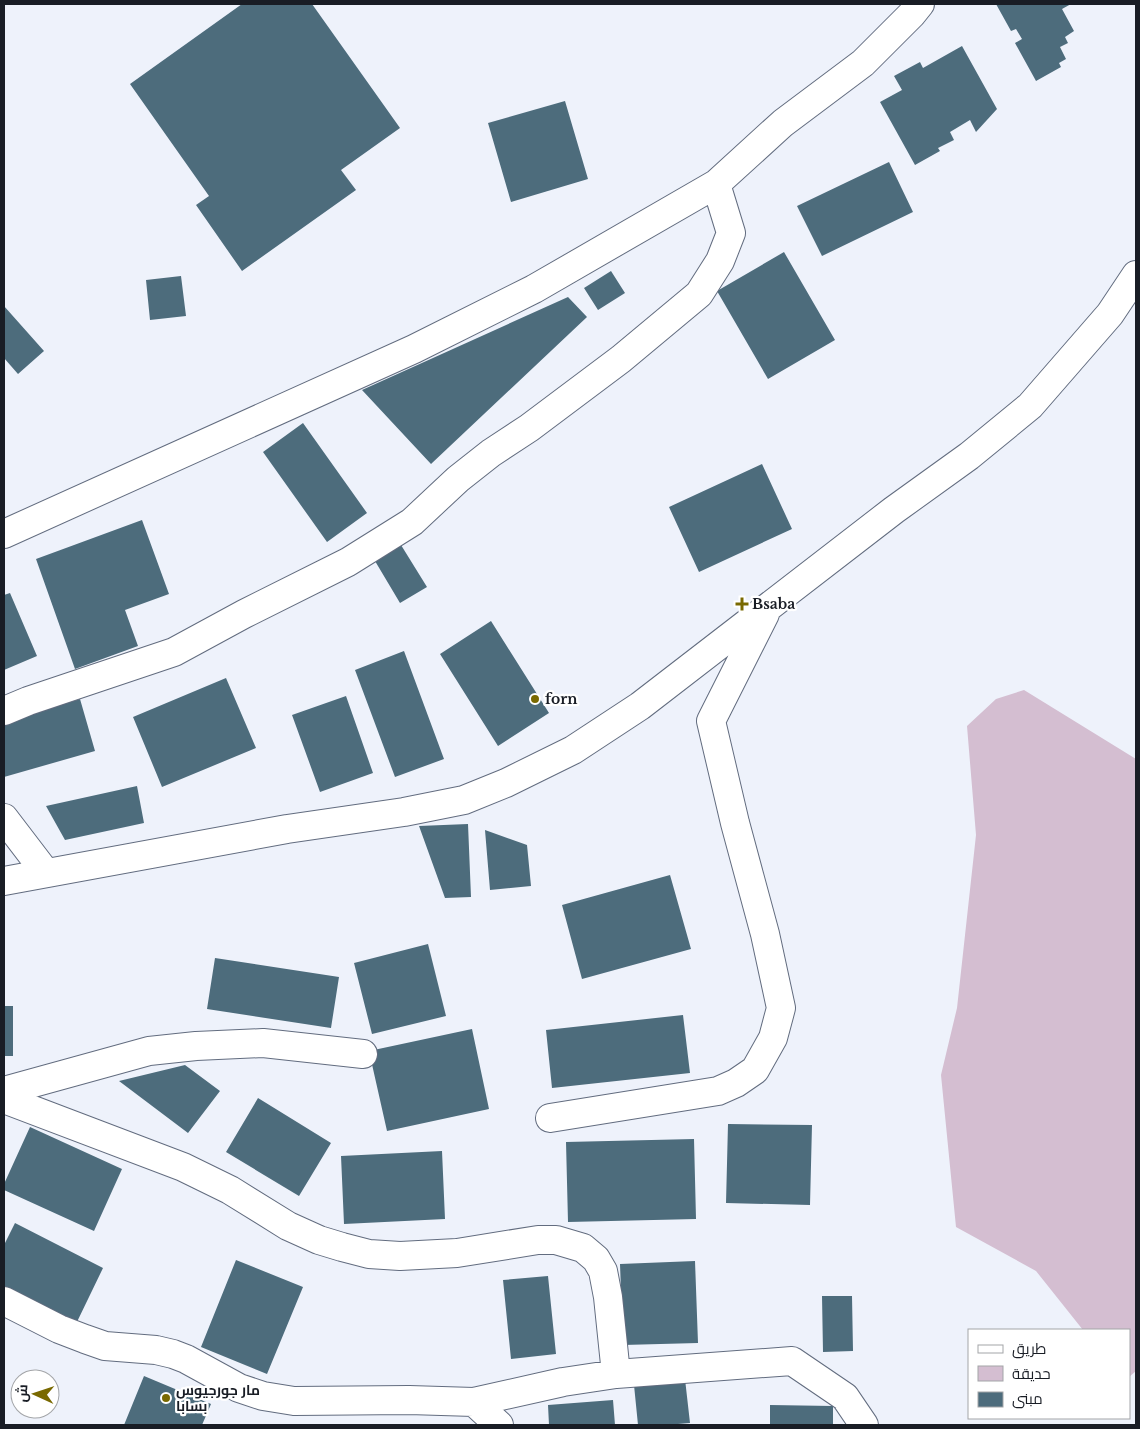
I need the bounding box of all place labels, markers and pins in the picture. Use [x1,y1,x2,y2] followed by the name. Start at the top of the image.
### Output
[752,595,795,613] place label: Bsaba
[736,598,748,610] marker: Bsaba
[545,690,577,708] place label: forn
[529,693,541,705] marker: forn
[176,1381,260,1415] place label: مار جورجيوس بسابا
[160,1392,172,1404] marker: مار جورجيوس بسابا

